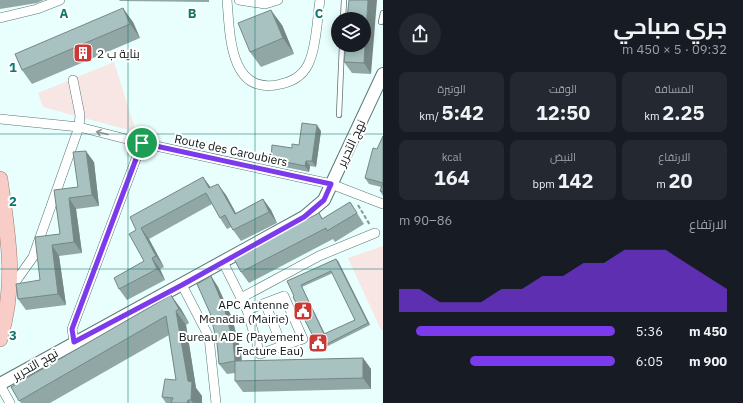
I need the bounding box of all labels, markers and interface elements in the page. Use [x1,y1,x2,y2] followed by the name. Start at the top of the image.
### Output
[60,5,69,22] text: A
[188,5,197,22] text: B
[315,5,324,22] text: C
[613,11,727,40] text: جري صباحي
[331,12,371,52] map controls
[331,12,371,52] button: layers
[399,13,441,55] button: share
[622,41,727,58] text: 09:32 · 5 × 450 m
[72,42,94,64] building icon: بناية ب 2
[97,46,140,61] place label: بناية ب 2
[9,59,17,76] text: 1
[438,82,466,96] text: الوتيرة
[549,82,577,96] text: الوقت
[655,82,694,96] text: المسافة
[441,99,484,126] text: 5:42
[536,99,590,126] text: 12:50
[662,99,704,126] text: 2.25
[419,109,441,123] text: /km
[644,109,662,123] text: km
[333,117,369,170] street label: نهج التحرير
[125,126,159,160] pin
[96,129,109,136] one-way arrow
[173,131,289,169] street label: Route des Caroubiers
[131,132,153,154] icon: arrive
[442,150,462,164] text: kcal
[550,150,576,164] text: النبض
[658,150,690,164] text: الارتفاع
[434,164,470,191] text: 164
[558,167,594,194] text: 142
[668,167,692,194] text: 20
[533,177,558,191] text: bpm
[656,177,668,191] text: m
[9,193,17,210] text: 2
[399,212,452,229] text: 86–90 m
[689,216,727,233] text: الارتفاع
[199,297,289,326] place label: APC Antenne Menadia (Mairie)
[292,300,314,322] public building icon: APC Antenne Menadia (Mairie)
[636,323,663,340] text: 5:36
[689,323,727,340] text: 450 m
[9,327,17,344] text: 3
[179,329,304,358] place label: Bureau ADE (Payement Facture Eau)
[307,332,329,354] public building icon: Bureau ADE (Payement Facture Eau)
[9,345,61,384] street label: نهج التحرير
[636,353,663,370] text: 6:05
[689,353,727,370] text: 900 m

